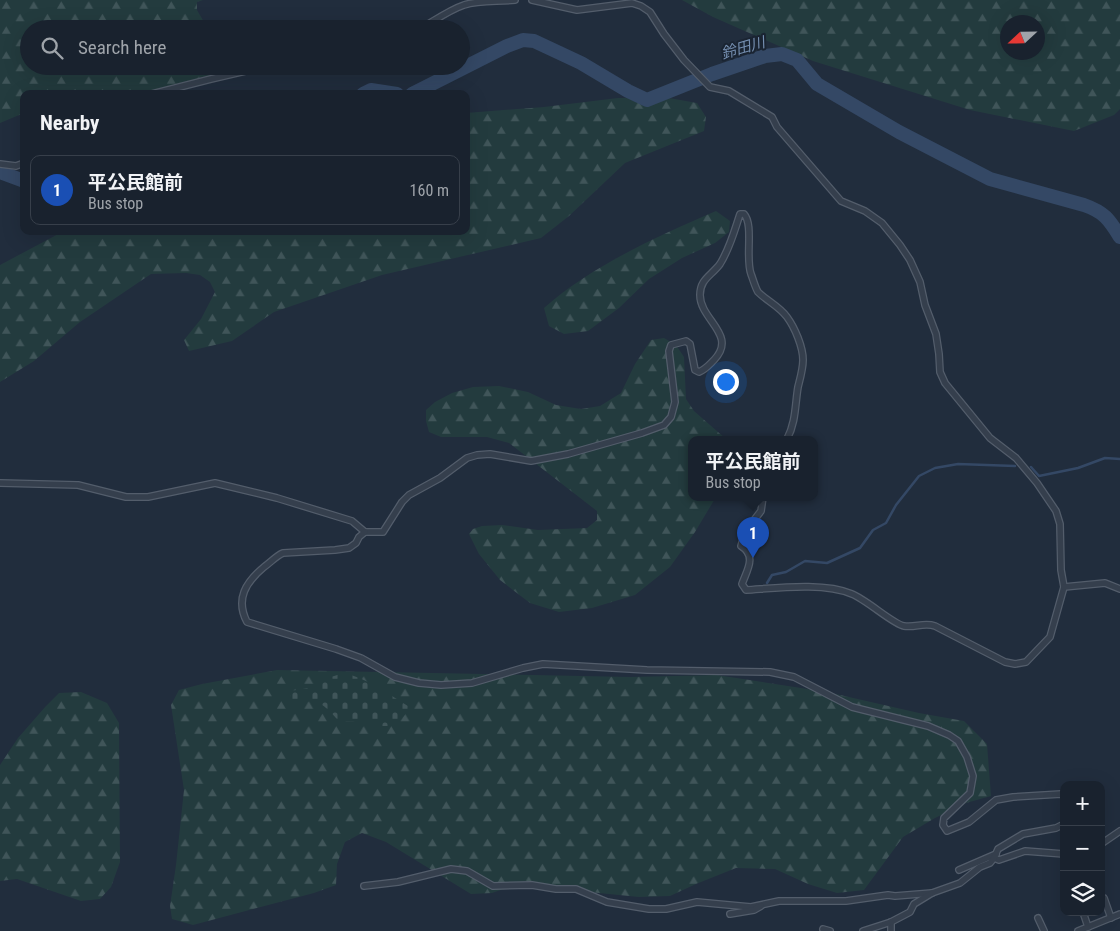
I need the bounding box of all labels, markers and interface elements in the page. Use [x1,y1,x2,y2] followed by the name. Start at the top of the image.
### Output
[1000,15,1045,60] north arrow
[20,20,470,75] search box
[719,33,769,63] water label: 鈴田川
[38,34,66,62] icon: search
[78,36,166,59] text: Search here
[40,111,99,135] text: Nearby
[88,171,183,194] text: 平公民館前
[53,181,61,200] text: 1
[410,181,449,200] text: 160 m
[88,194,143,213] text: Bus stop
[713,369,739,395] your location
[688,436,818,501] popup
[705,450,801,473] text: 平公民館前
[705,473,761,492] text: Bus stop
[737,517,769,558] pin: 1
[1060,781,1105,916] map controls
[1060,781,1105,826] button: +
[1060,826,1105,871] button: −
[1060,871,1105,916] button: layers

